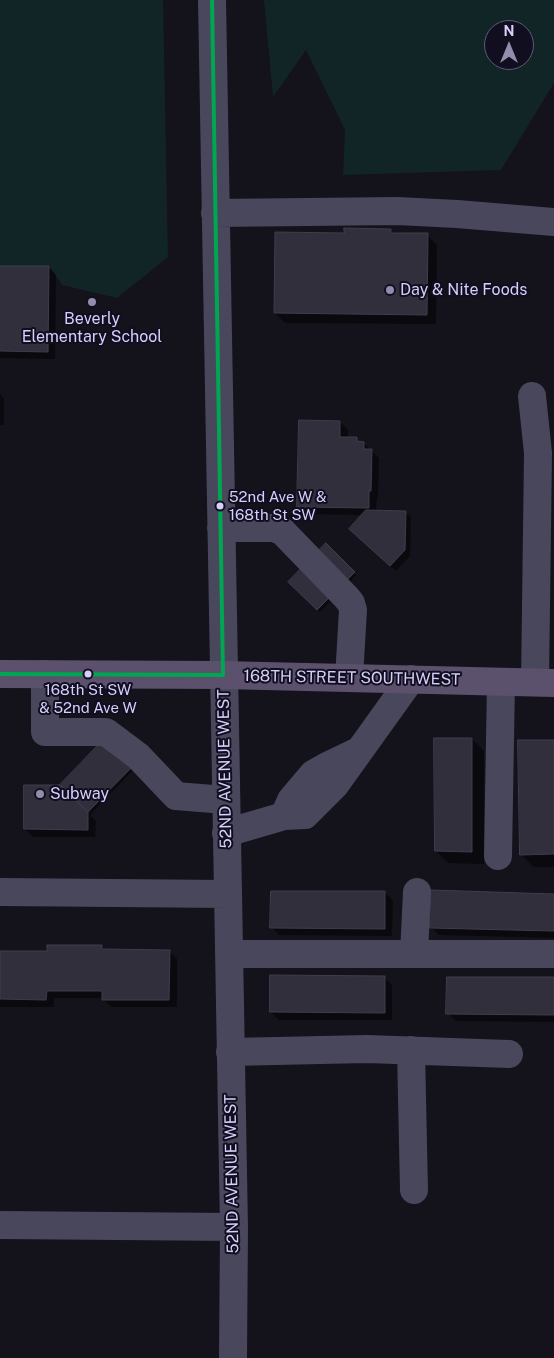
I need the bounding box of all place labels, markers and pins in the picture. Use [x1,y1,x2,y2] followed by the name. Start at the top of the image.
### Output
[400,280,527,300] place label: Day & Nite Foods
[384,284,396,296] marker: Day & Nite Foods
[86,296,98,308] marker: Beverly Elementary School
[22,309,162,347] place label: Beverly Elementary School
[229,488,327,523] place label: 52nd Ave W & 168th St SW
[215,501,225,511] marker: 52nd Ave W & 168th St SW
[83,669,93,679] marker: 168th St SW & 52nd Ave W
[39,681,137,716] place label: 168th St SW & 52nd Ave W
[50,784,109,804] place label: Subway
[34,788,46,800] marker: Subway

